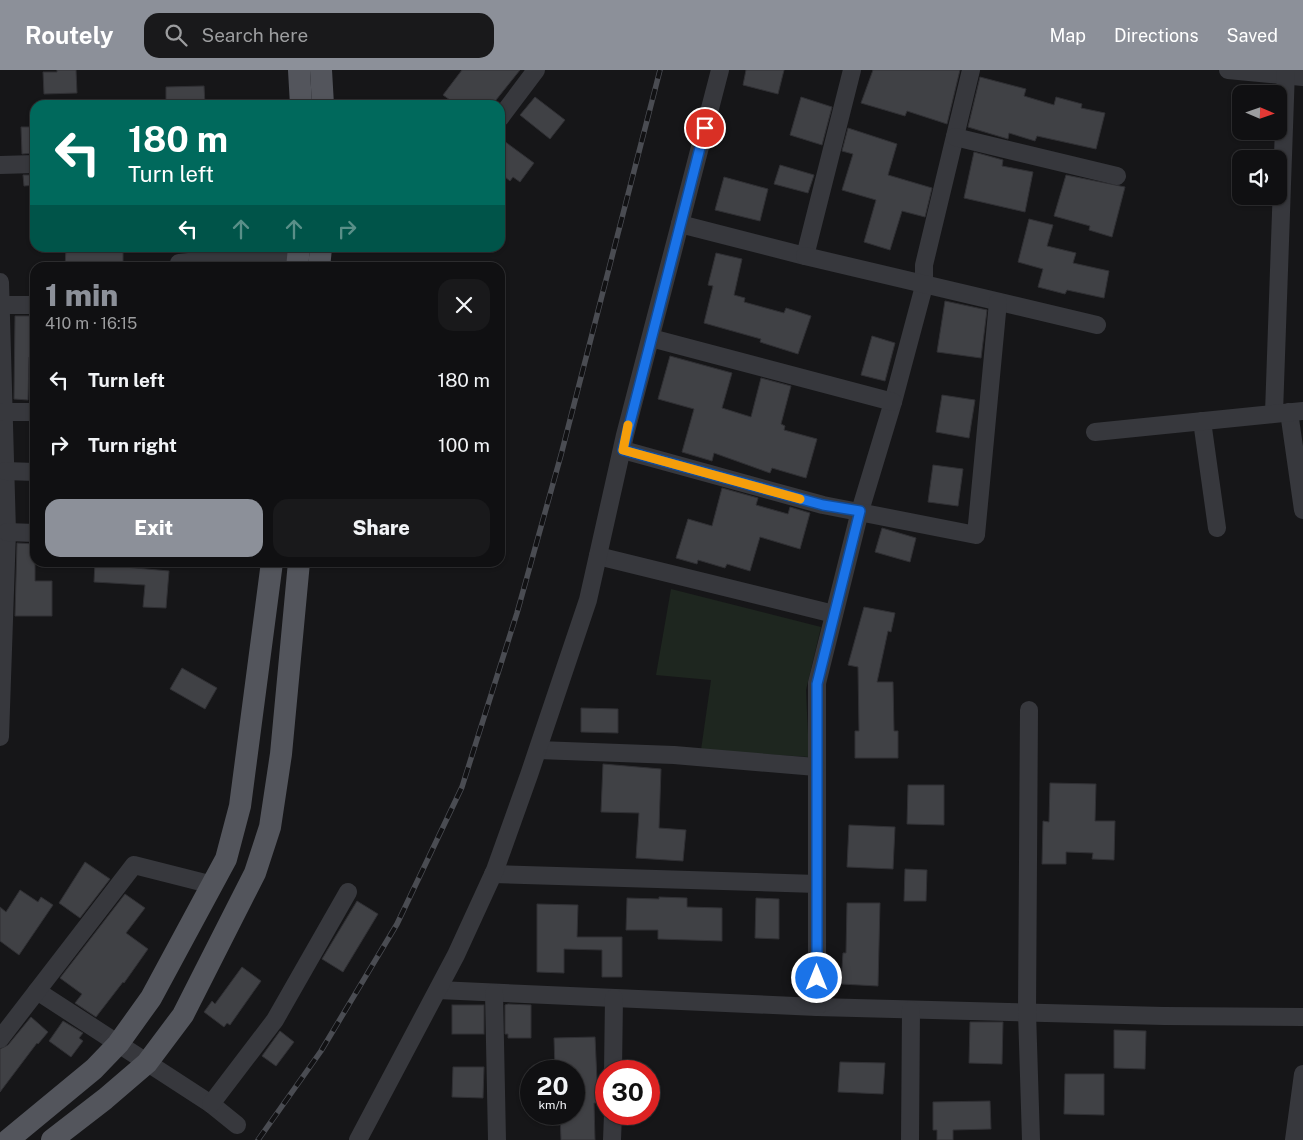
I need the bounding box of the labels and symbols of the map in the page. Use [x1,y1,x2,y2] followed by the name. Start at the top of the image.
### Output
[1232,85,1288,140] north arrow
[684,107,726,149] pin
[790,951,842,1003] position arrow
[595,1060,660,1125] speed limit sign: 30

